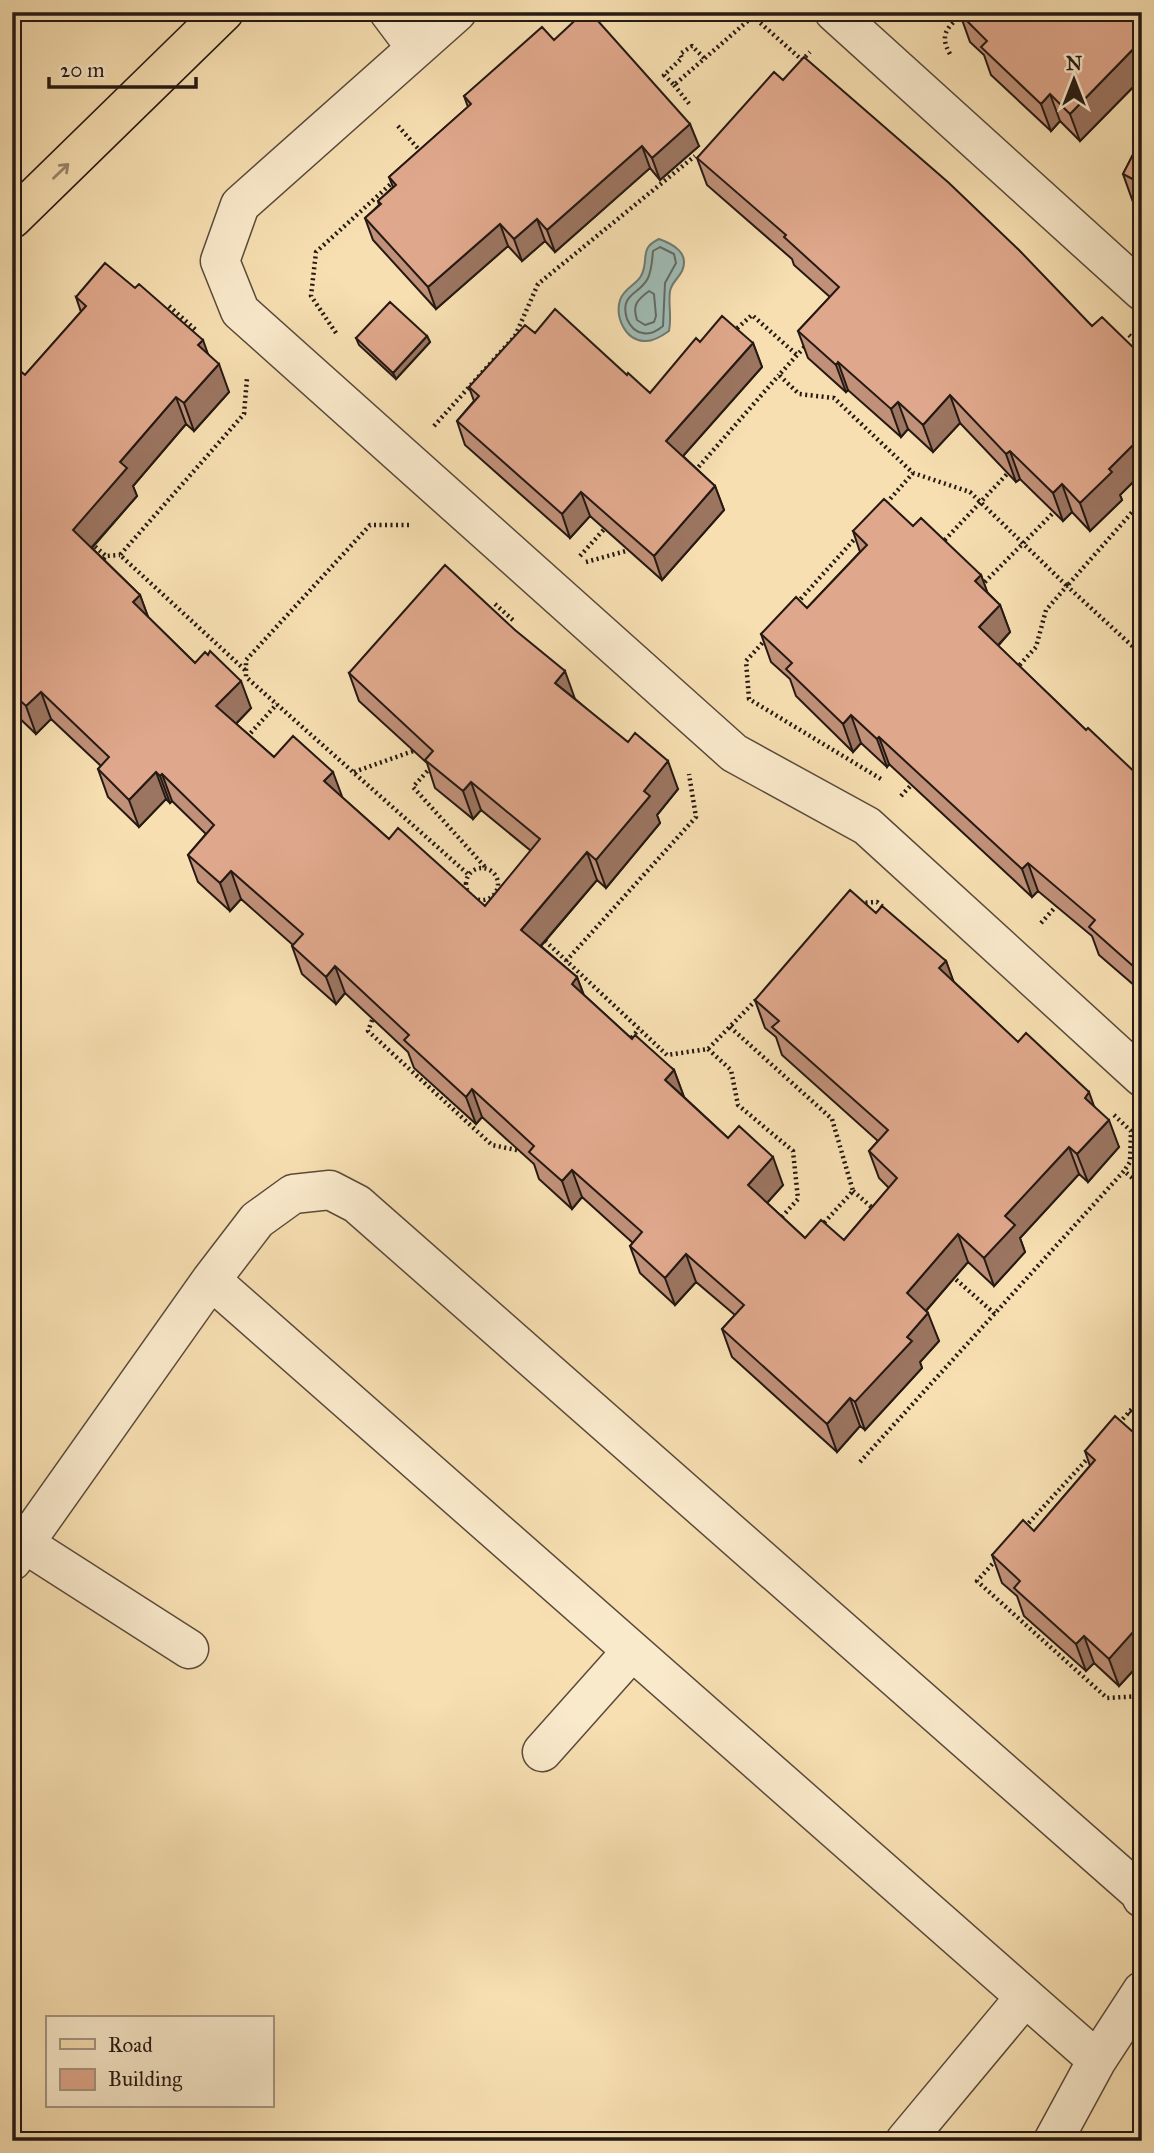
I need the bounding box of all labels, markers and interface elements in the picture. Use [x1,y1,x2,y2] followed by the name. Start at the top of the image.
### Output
[49,46,196,90] scale bar
[1038,46,1108,116] north arrow
[1066,52,1082,75] text: N
[60,57,105,83] text: 20 m
[52,163,69,180] one-way arrow
[46,2016,273,2108] legend
[108,2032,153,2058] text: Road
[108,2066,182,2092] text: Building

